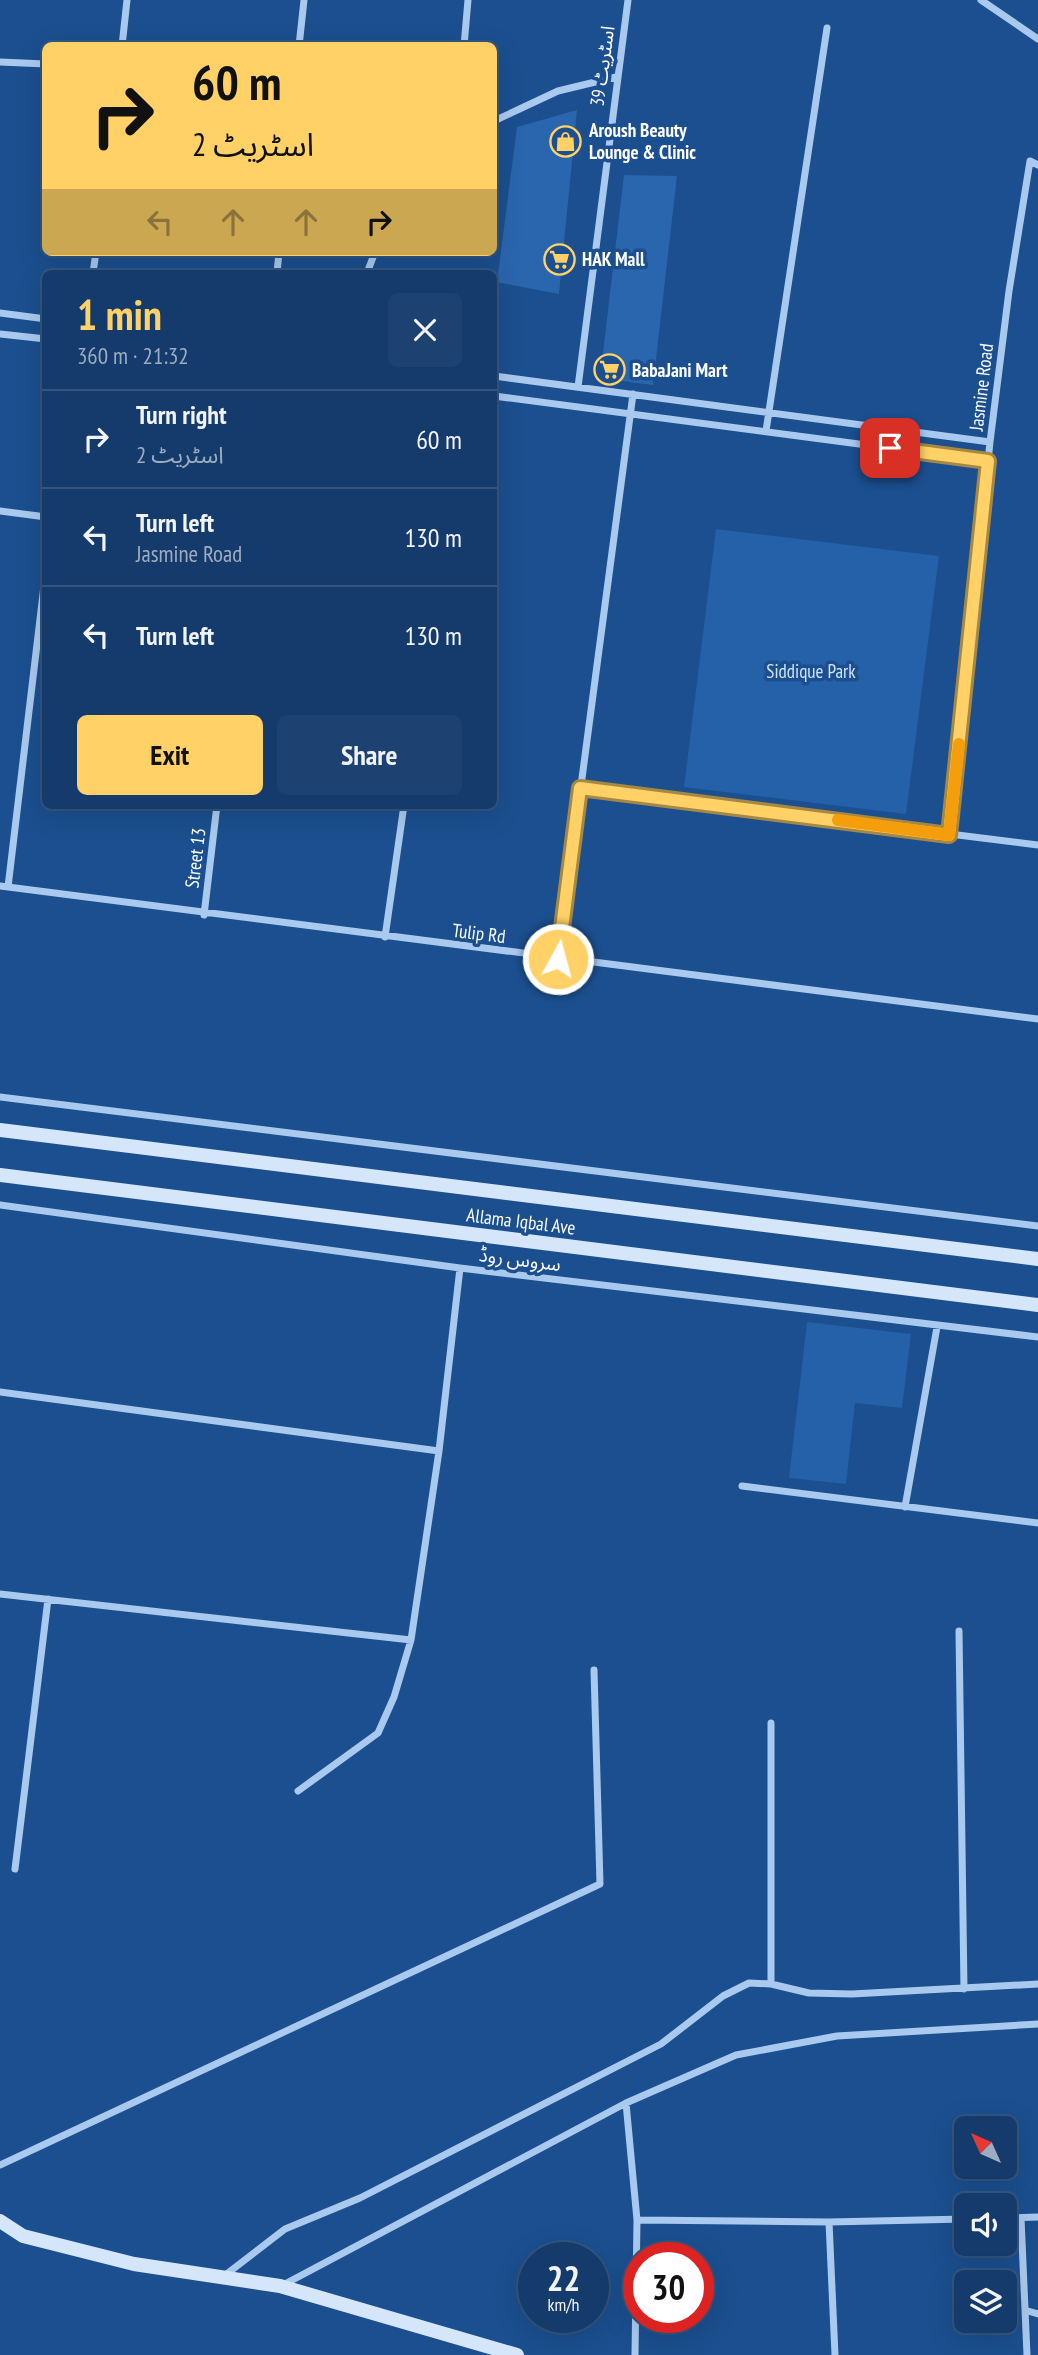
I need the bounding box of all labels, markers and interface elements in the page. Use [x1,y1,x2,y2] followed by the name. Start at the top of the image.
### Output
[584,24,620,108] street label: اسٹریٹ 39
[192,50,281,114] text: 60 m
[77,70,168,161] icon: right
[588,118,696,164] place label: Aroush Beauty Lounge & Clinic
[192,123,314,165] text: اسٹریٹ 2
[549,124,583,158] shop icon: Aroush Beauty Lounge & Clinic
[141,203,179,241] icon: left
[214,203,252,241] icon: ahead
[287,203,325,241] icon: ahead
[360,203,398,241] icon: right
[542,242,576,276] supermarket icon: HAK Mall
[582,247,645,271] place label: HAK Mall
[77,287,162,342] text: 1 min
[388,293,462,367] button: close
[77,341,189,370] text: 360 m · 21:32
[964,342,998,433] street label: Jasmine Road
[592,353,626,387] supermarket icon: BabaJani Mart
[632,358,728,382] place label: BabaJani Mart
[136,398,227,431] text: Turn right
[860,418,920,478] pin
[77,420,115,458] icon: right
[416,423,462,456] text: 60 m
[871,429,909,467] icon: arrive
[136,440,224,469] text: اسٹریٹ 2
[136,506,214,539] text: Turn left
[77,518,115,556] icon: left
[404,521,462,554] text: 130 m
[136,539,242,568] text: Jasmine Road
[77,616,115,654] icon: left
[136,619,214,652] text: Turn left
[404,619,462,652] text: 130 m
[766,659,856,683] park label: Siddique Park
[77,715,263,795] button: Exit
[277,715,462,795] button: Share
[179,827,211,889] street label: Street 13
[451,918,507,948] street label: Tulip Rd
[521,922,595,996] position arrow
[465,1202,577,1240] street label: Allama Iqbal Ave
[478,1242,562,1276] street label: سروس روڈ
[954,2116,1017,2179] north arrow
[954,2116,1017,2333] map controls
[954,2193,1017,2256] button: sound
[623,2242,714,2333] speed limit sign: 30
[547,2255,580,2301] text: 22
[954,2270,1017,2333] button: layers
[548,2293,579,2316] text: km/h

